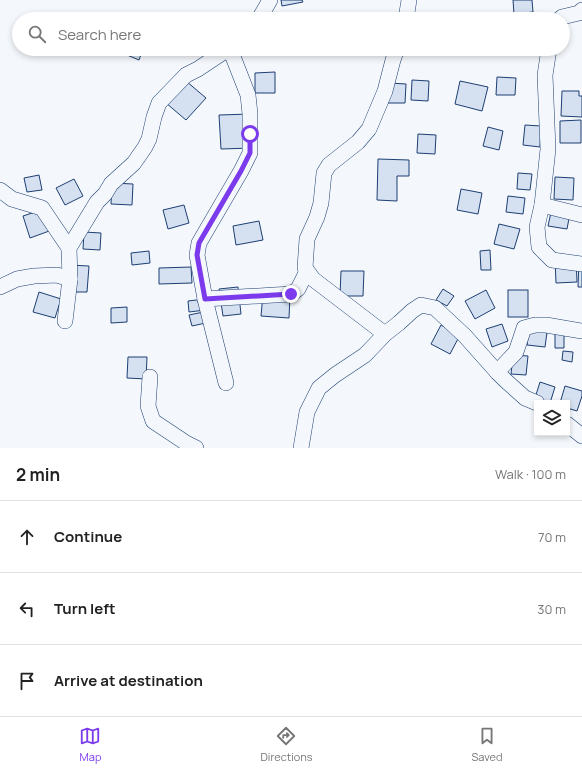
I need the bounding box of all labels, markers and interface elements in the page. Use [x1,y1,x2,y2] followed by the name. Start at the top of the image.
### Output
[12,12,570,56] search box
[26,23,48,45] icon: search
[58,24,141,45] text: Search here
[241,125,259,143] route start
[282,285,300,303] route end
[534,400,570,436] map controls
[534,400,570,436] button: layers
[16,463,60,486] text: 2 min
[495,465,566,483] text: Walk · 100 m
[16,526,38,548] icon: ahead
[54,526,122,547] text: Continue
[538,528,566,546] text: 70 m
[16,598,38,620] icon: left
[54,598,116,619] text: Turn left
[537,600,566,618] text: 30 m
[16,670,38,692] icon: arrive
[54,670,203,691] text: Arrive at destination
[79,725,101,764] tab: Map
[260,725,313,764] tab: Directions
[472,725,503,764] tab: Saved

